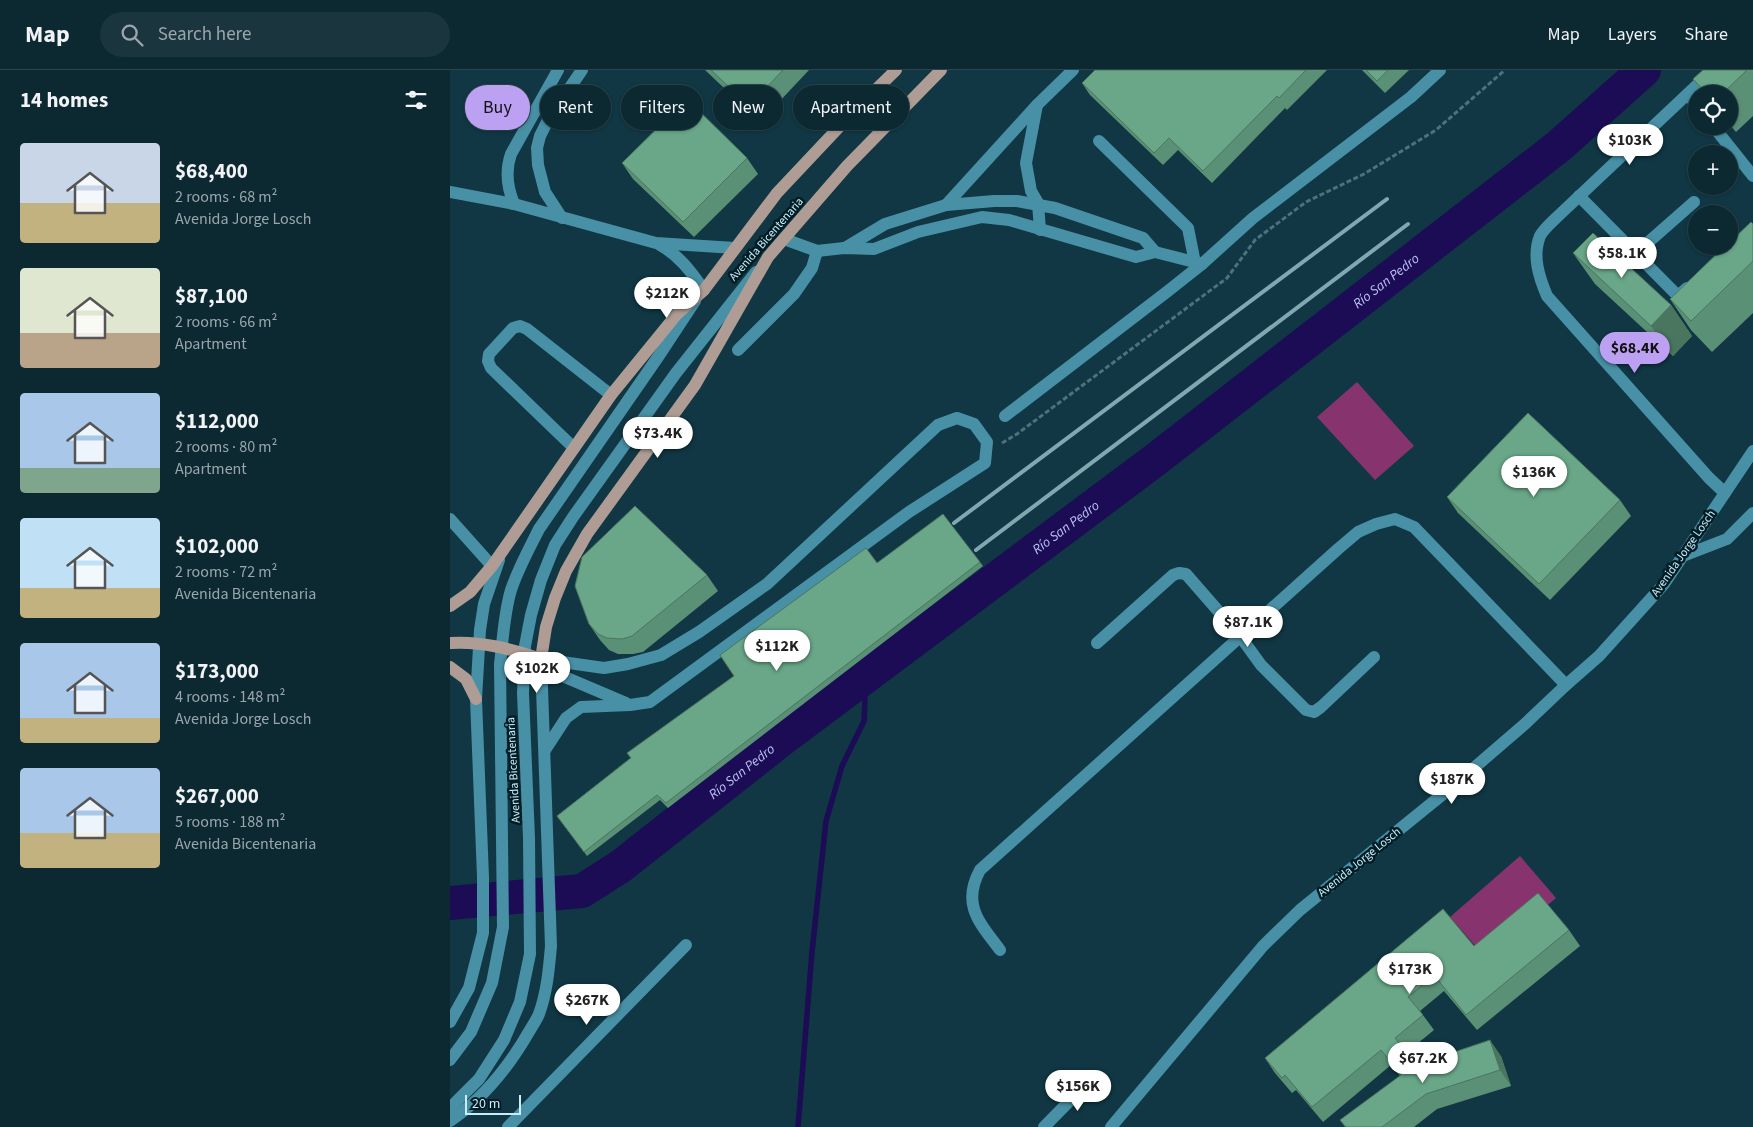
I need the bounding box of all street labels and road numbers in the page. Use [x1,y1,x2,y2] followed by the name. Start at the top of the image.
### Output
[725,194,808,285] street label: Avenida Bicentenaria
[1647,507,1720,600] street label: Avenida Jorge Losch
[502,717,525,823] street label: Avenida Bicentenaria
[1314,824,1404,901] street label: Avenida Jorge Losch

